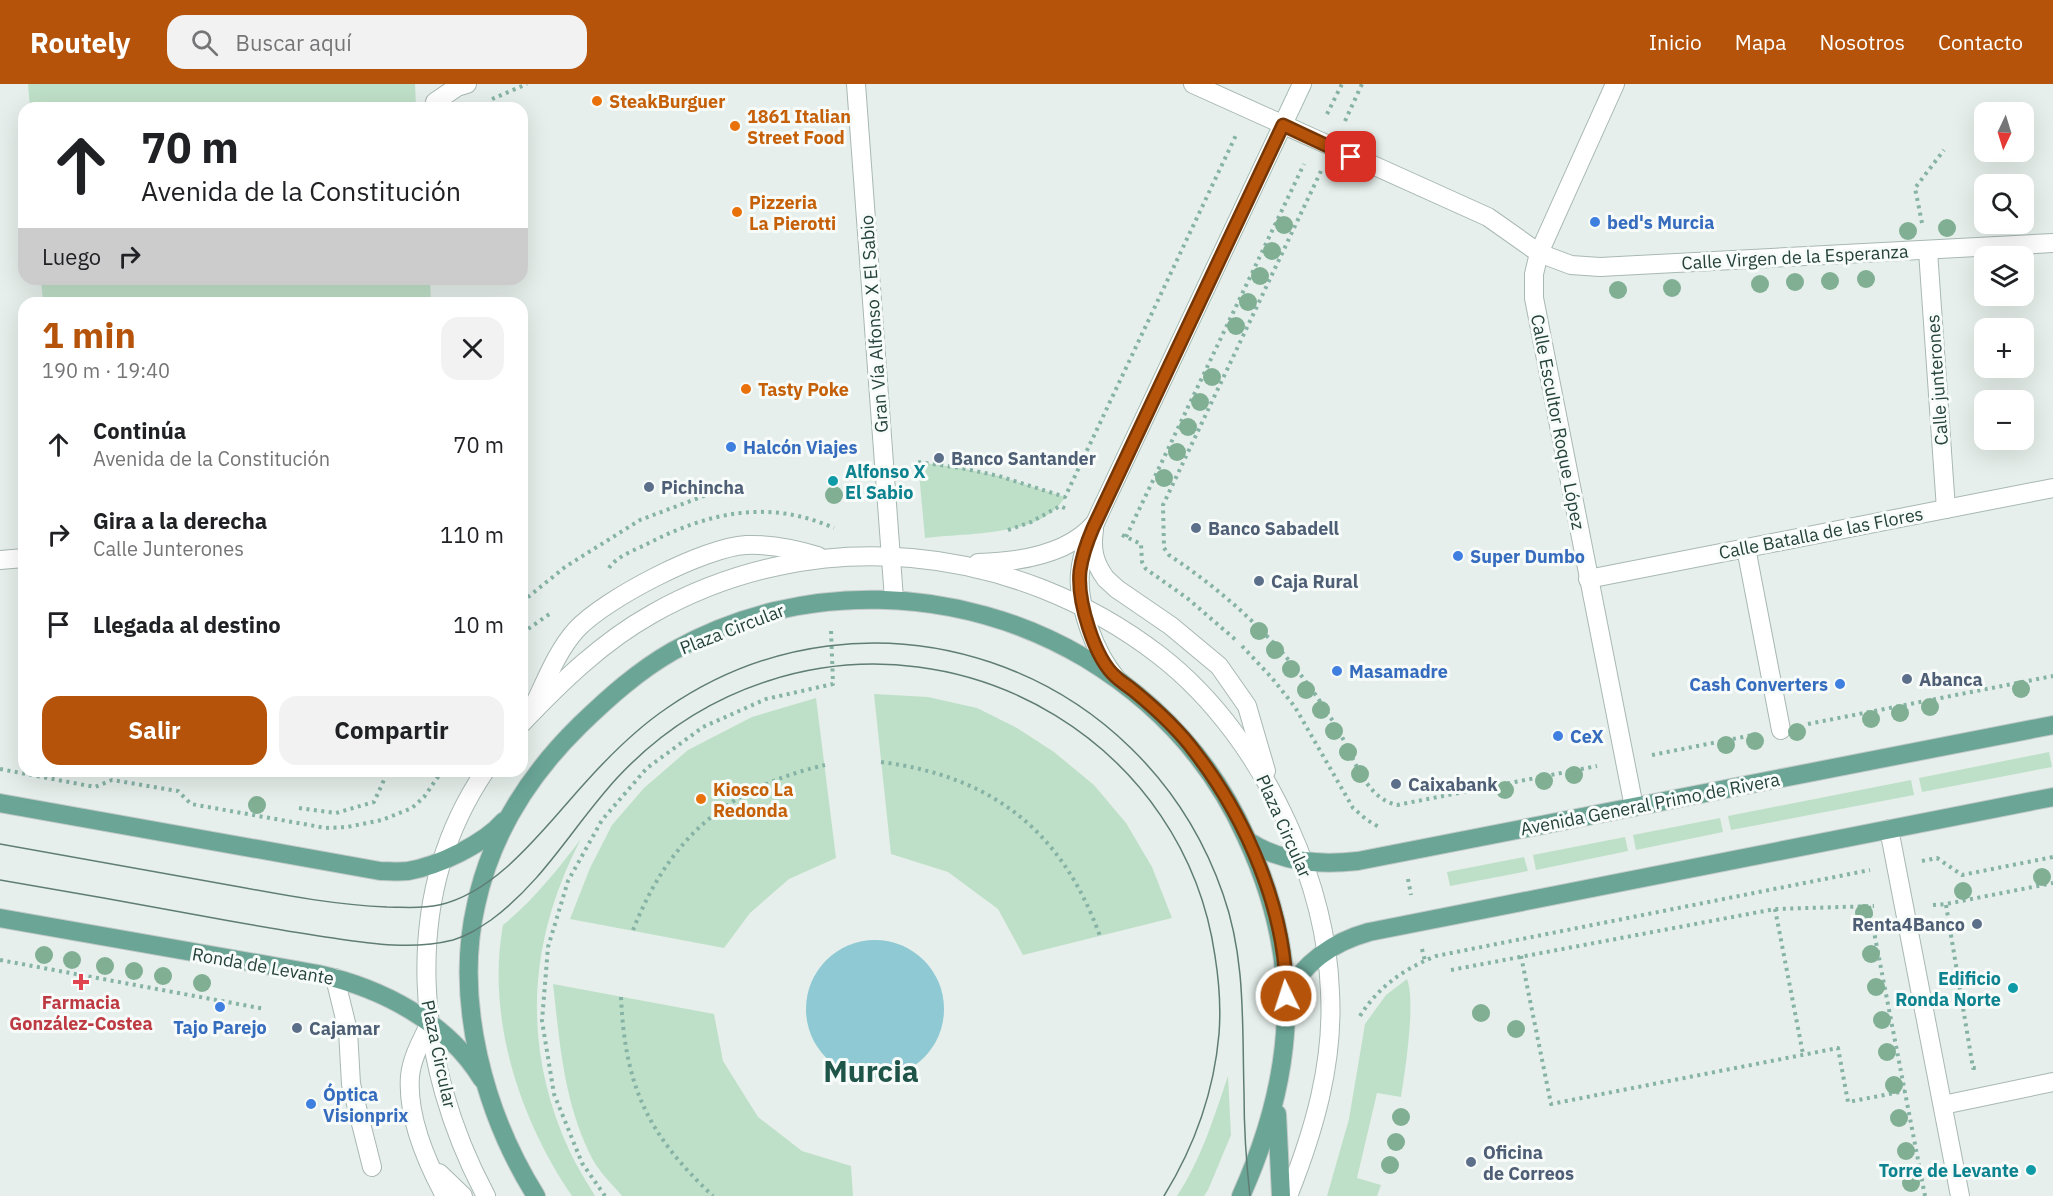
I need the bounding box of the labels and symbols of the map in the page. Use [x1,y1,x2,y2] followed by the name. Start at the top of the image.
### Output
[609,90,725,113] place label: SteakBurguer
[590,94,604,108] marker: SteakBurguer
[1974,102,2034,162] north arrow
[747,105,851,149] place label: 1861 Italian Street Food
[728,119,742,133] marker: 1861 Italian Street Food
[1325,131,1376,182] pin
[749,191,836,235] place label: Pizzeria La Pierotti
[730,205,744,219] marker: Pizzeria La Pierotti
[1607,211,1715,234] place label: bed's Murcia
[855,214,893,434] street label: Gran Vía Alfonso X El Sabio
[1588,215,1602,229] marker: bed's Murcia
[1681,240,1909,274] street label: Calle Virgen de la Esperanza
[1526,312,1590,532] street label: Calle Escultor Roque López
[1921,314,1953,446] street label: Calle junterones
[758,378,849,401] place label: Tasty Poke
[739,382,753,396] marker: Tasty Poke
[743,436,858,459] place label: Halcón Viajes
[724,440,738,454] marker: Halcón Viajes
[951,447,1096,470] place label: Banco Santander
[932,451,946,465] marker: Banco Santander
[845,460,926,504] place label: Alfonso X El Sabio
[826,474,840,488] marker: Alfonso X El Sabio
[661,476,744,499] place label: Pichincha
[642,480,656,494] marker: Pichincha
[1717,502,1925,564] street label: Calle Batalla de las Flores
[1208,517,1340,540] place label: Banco Sabadell
[1189,521,1203,535] marker: Banco Sabadell
[1470,545,1585,568] place label: Super Dumbo
[1451,549,1465,563] marker: Super Dumbo
[1271,570,1359,593] place label: Caja Rural
[1252,574,1266,588] marker: Caja Rural
[676,598,788,659] street label: Plaza Circular
[1349,660,1448,683] place label: Masamadre
[1330,664,1344,678] marker: Masamadre
[1919,668,1983,691] place label: Abanca
[1900,672,1914,686] marker: Abanca
[1689,673,1828,696] place label: Cash Converters
[1833,677,1847,691] marker: Cash Converters
[1570,725,1604,748] place label: CeX
[1551,729,1565,743] marker: CeX
[1518,767,1782,840] street label: Avenida General Primo de Rivera
[1251,771,1317,881] street label: Plaza Circular
[1408,773,1498,796] place label: Caixabank
[1389,777,1403,791] marker: Caixabank
[713,778,793,822] place label: Kiosco La Redonda
[694,792,708,806] marker: Kiosco La Redonda
[1852,913,1965,936] place label: Renta4Banco
[1970,917,1984,931] marker: Renta4Banco
[190,942,336,990] street label: Ronda de Levante
[1254,964,1318,1028] position arrow
[1895,967,2001,1011] place label: Edificio Ronda Norte
[74,975,88,989] marker: Farmacia González-Costea
[2006,981,2020,995] marker: Edificio Ronda Norte
[9,991,153,1035] place label: Farmacia González-Costea
[416,998,462,1111] street label: Plaza Circular
[213,1000,227,1014] marker: Tajo Parejo
[173,1016,267,1039] place label: Tajo Parejo
[309,1017,380,1040] place label: Cajamar
[290,1021,304,1035] marker: Cajamar
[823,1051,919,1090] district label: Murcia
[323,1083,408,1127] place label: Óptica Visionprix
[304,1097,318,1111] marker: Óptica Visionprix
[1483,1141,1574,1185] place label: Oficina de Correos
[1464,1155,1478,1169] marker: Oficina de Correos
[1879,1159,2019,1182] place label: Torre de Levante
[2024,1163,2038,1177] marker: Torre de Levante

